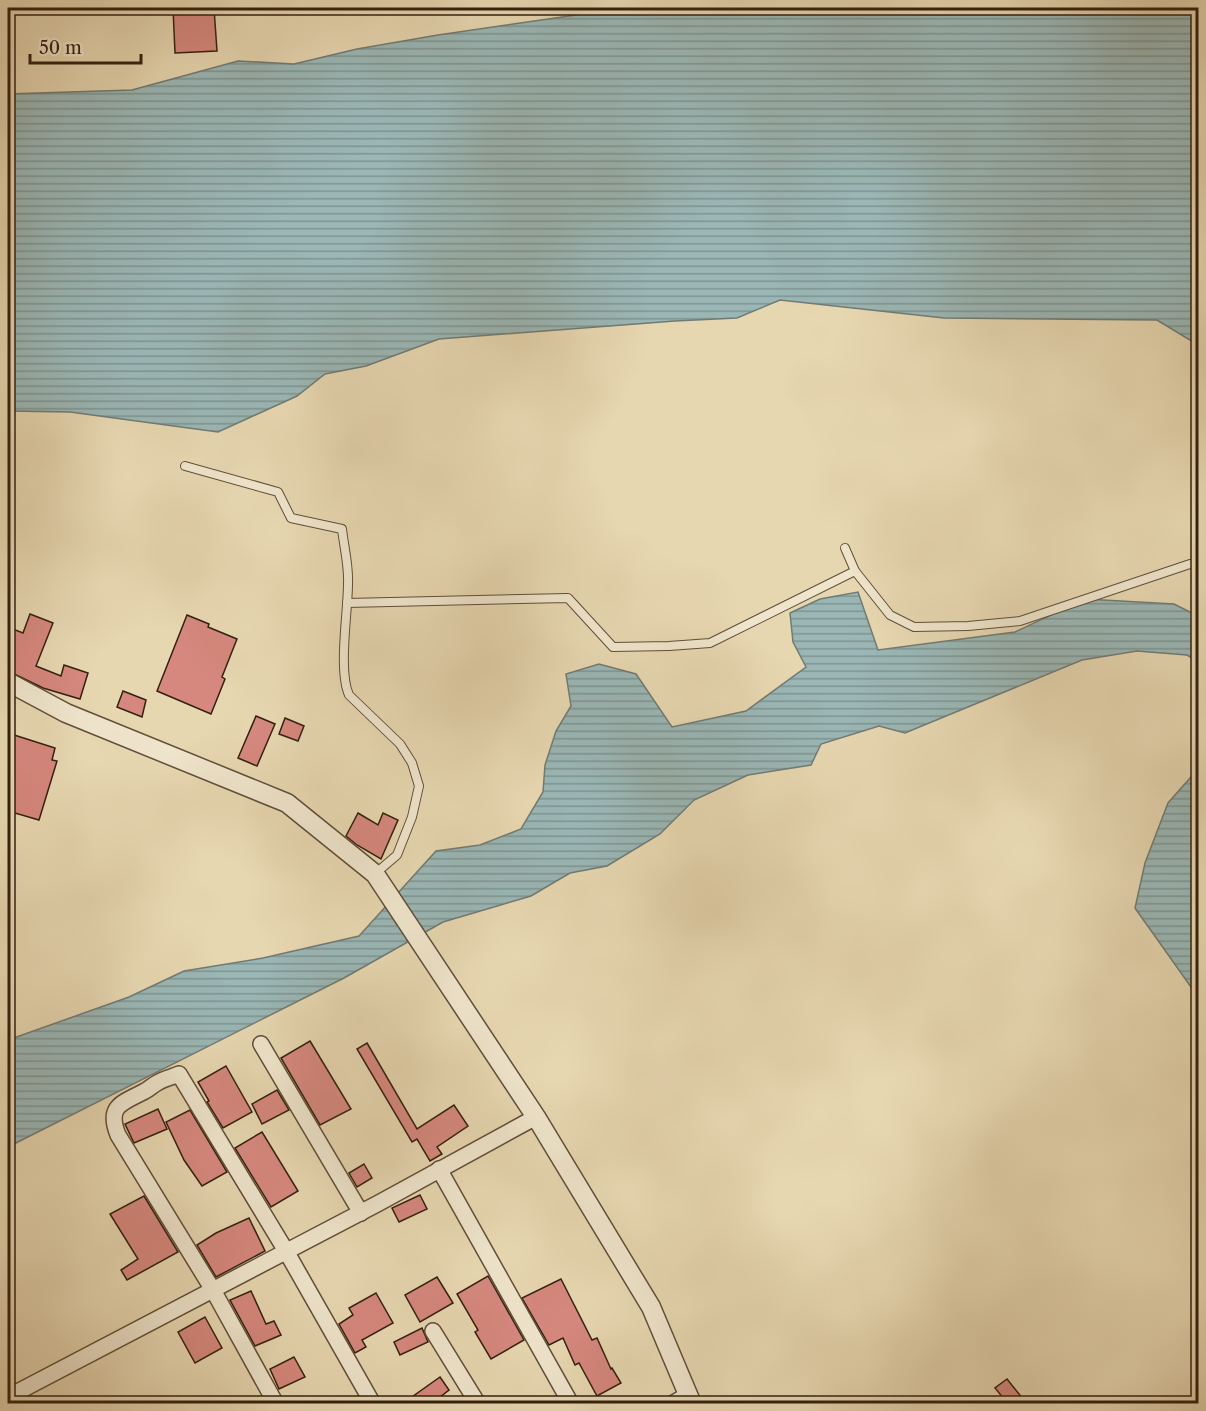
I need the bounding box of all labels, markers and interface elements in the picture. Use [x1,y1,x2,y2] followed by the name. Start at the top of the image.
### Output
[30,27,141,65] scale bar
[39,37,82,59] text: 50 m

